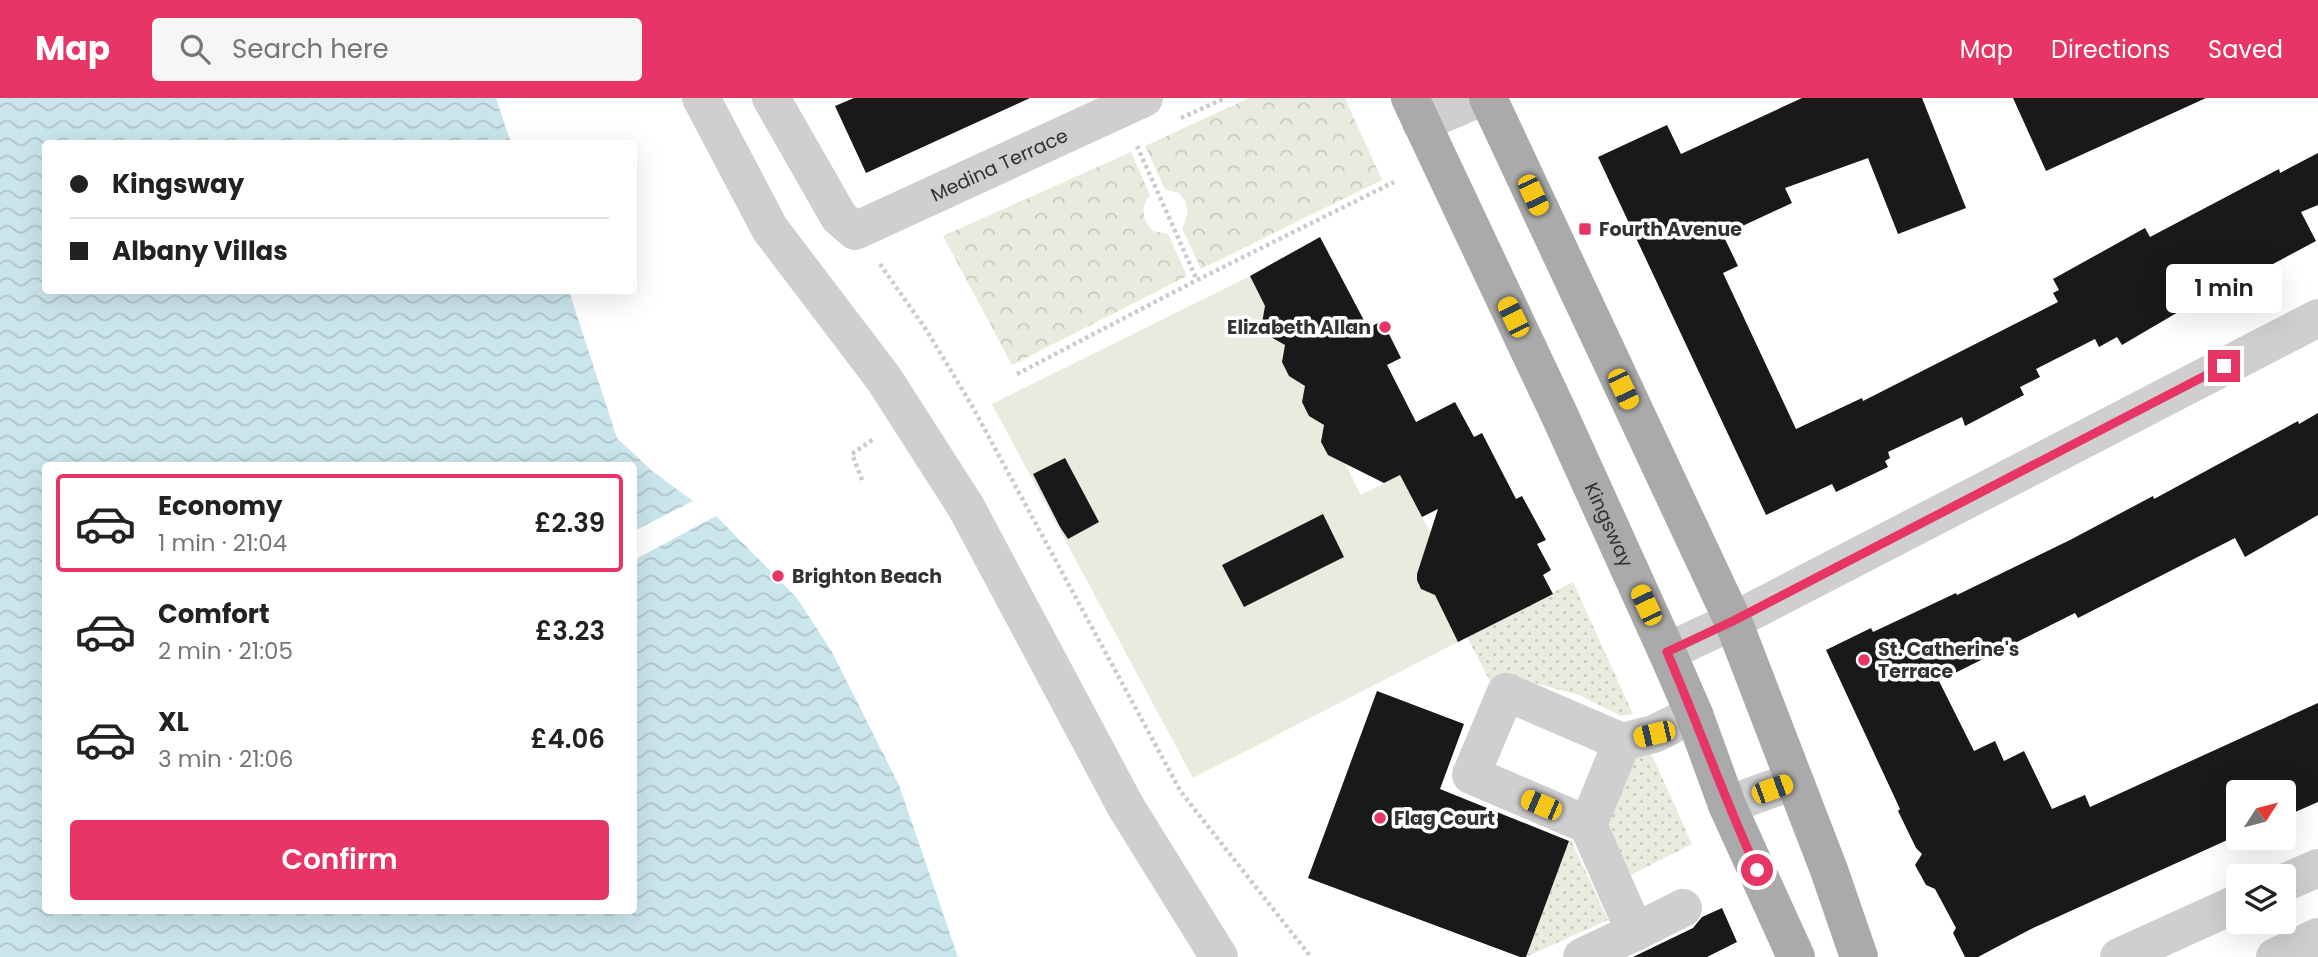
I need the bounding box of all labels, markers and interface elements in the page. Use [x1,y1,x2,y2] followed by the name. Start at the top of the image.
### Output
[152,18,642,81] search box
[35,25,110,72] text: Map
[176,30,214,68] icon: search
[232,31,389,67] text: Search here
[1960,33,2013,66] text: Map
[2051,33,2170,66] text: Directions
[2208,33,2283,66] text: Saved
[926,121,1072,208] street label: Medina Terrace
[112,166,244,202] text: Kingsway
[1515,172,1552,218] car
[1599,216,1742,243] place label: Fourth Avenue
[1577,221,1593,237] marker: Fourth Avenue
[112,233,288,269] text: Albany Villas
[2166,264,2282,314] callout: 1 min
[2194,272,2254,304] text: 1 min
[1495,294,1532,340] car
[1227,314,1371,341] place label: Elizabeth Allan
[1377,319,1393,335] marker: Elizabeth Allan
[2208,350,2240,382] route end
[1605,366,1642,412] car
[1578,478,1640,572] street label: Kingsway
[158,488,282,524] text: Economy
[74,492,137,555] icon: car
[534,505,605,541] text: £2.39
[158,527,287,559] text: 1 min · 21:04
[792,563,942,590] place label: Brighton Beach
[770,568,786,584] marker: Brighton Beach
[1628,582,1665,628] car
[158,596,270,632] text: Comfort
[74,600,137,663] icon: car
[535,613,605,649] text: £3.23
[158,635,293,667] text: 2 min · 21:05
[1878,636,2019,685] place label: St. Catherine's Terrace
[1856,652,1872,668] marker: St. Catherine's Terrace
[158,704,189,740] text: XL
[74,708,137,771] icon: car
[1632,719,1677,749] car
[531,721,605,757] text: £4.06
[158,743,293,775] text: 3 min · 21:06
[1749,772,1796,806] car
[2226,780,2296,850] north arrow
[2226,780,2296,934] map controls
[1518,787,1565,823] car
[1394,805,1495,832] place label: Flag Court
[1372,810,1388,826] marker: Flag Court
[70,820,609,900] button: Confirm
[1741,854,1773,886] route start
[2226,864,2296,934] button: layers

